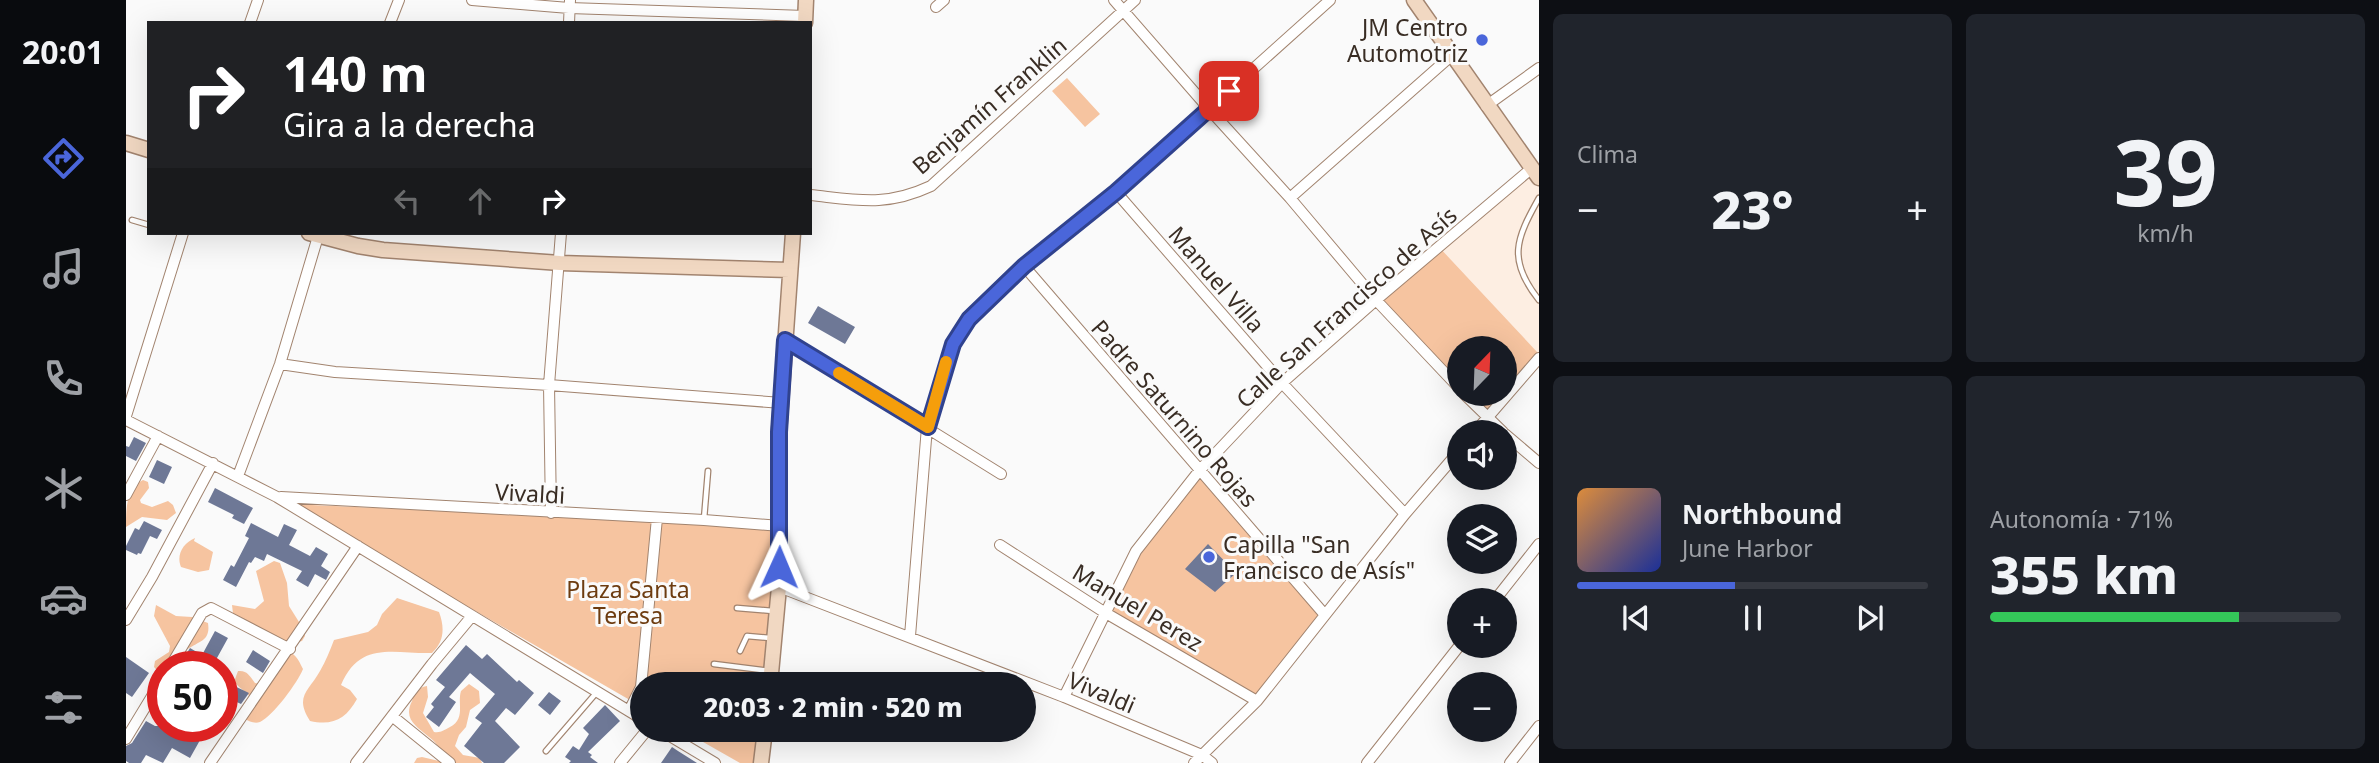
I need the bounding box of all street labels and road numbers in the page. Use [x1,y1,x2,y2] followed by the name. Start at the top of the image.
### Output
[905,29,1073,181] street label: Benjamín Franklin
[1229,199,1463,415] street label: Calle San Francisco de Asís
[1162,219,1272,339] street label: Manuel Villa
[1085,312,1265,514] street label: Padre Saturnino Rojas
[494,475,566,511] street label: Vivaldi
[1067,556,1209,658] street label: Manuel Perez
[1063,664,1141,720] street label: Vivaldi

